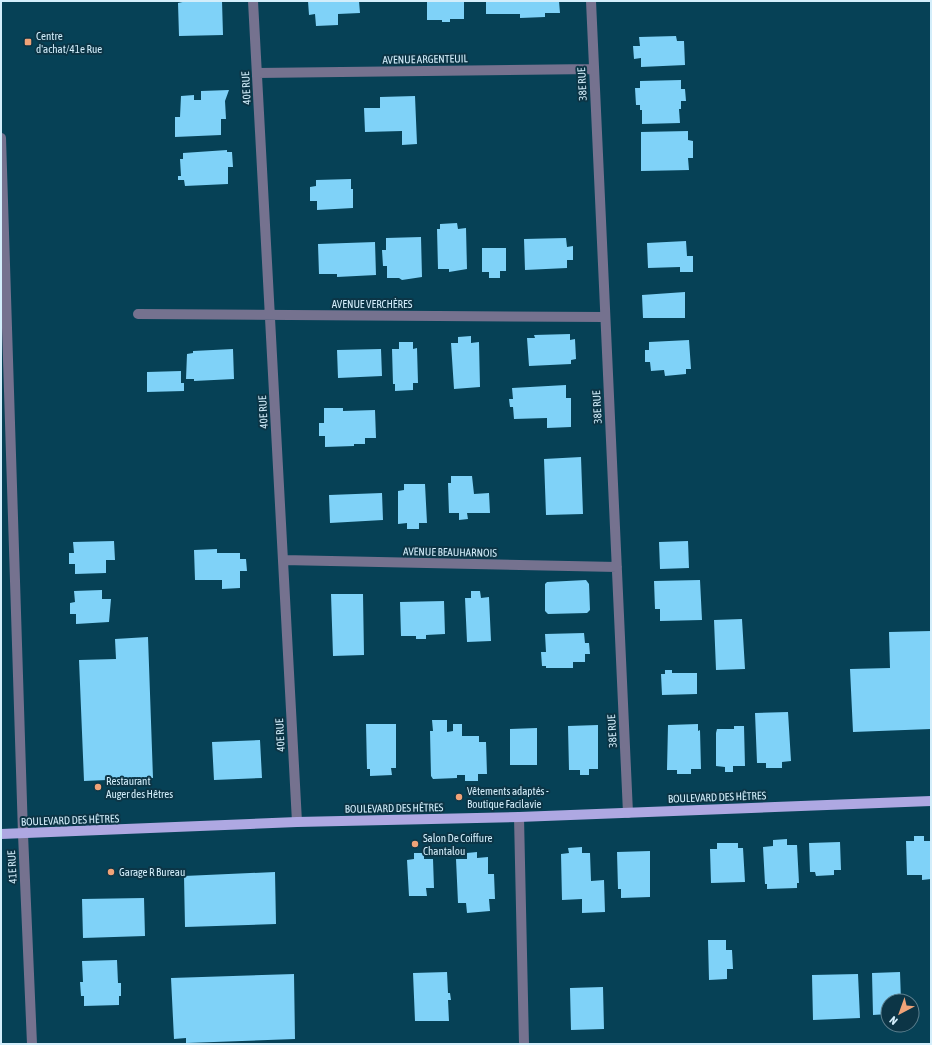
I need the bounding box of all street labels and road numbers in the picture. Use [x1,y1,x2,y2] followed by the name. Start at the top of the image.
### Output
[382,52,468,66] street label: AVENUE ARGENTEUIL
[575,67,589,101] street label: 38E RUE
[239,71,253,105] street label: 40E RUE
[332,298,413,310] street label: AVENUE VERCHÈRES
[590,390,604,424] street label: 38E RUE
[256,395,270,429] street label: 40E RUE
[403,545,497,559] street label: AVENUE BEAUHARNOIS
[605,714,619,748] street label: 38E RUE
[273,718,287,752] street label: 40E RUE
[668,789,767,805] street label: BOULEVARD DES HÊTRES
[345,801,444,815] street label: BOULEVARD DES HÊTRES
[21,812,120,828] street label: BOULEVARD DES HÊTRES
[5,850,19,884] street label: 41E RUE

